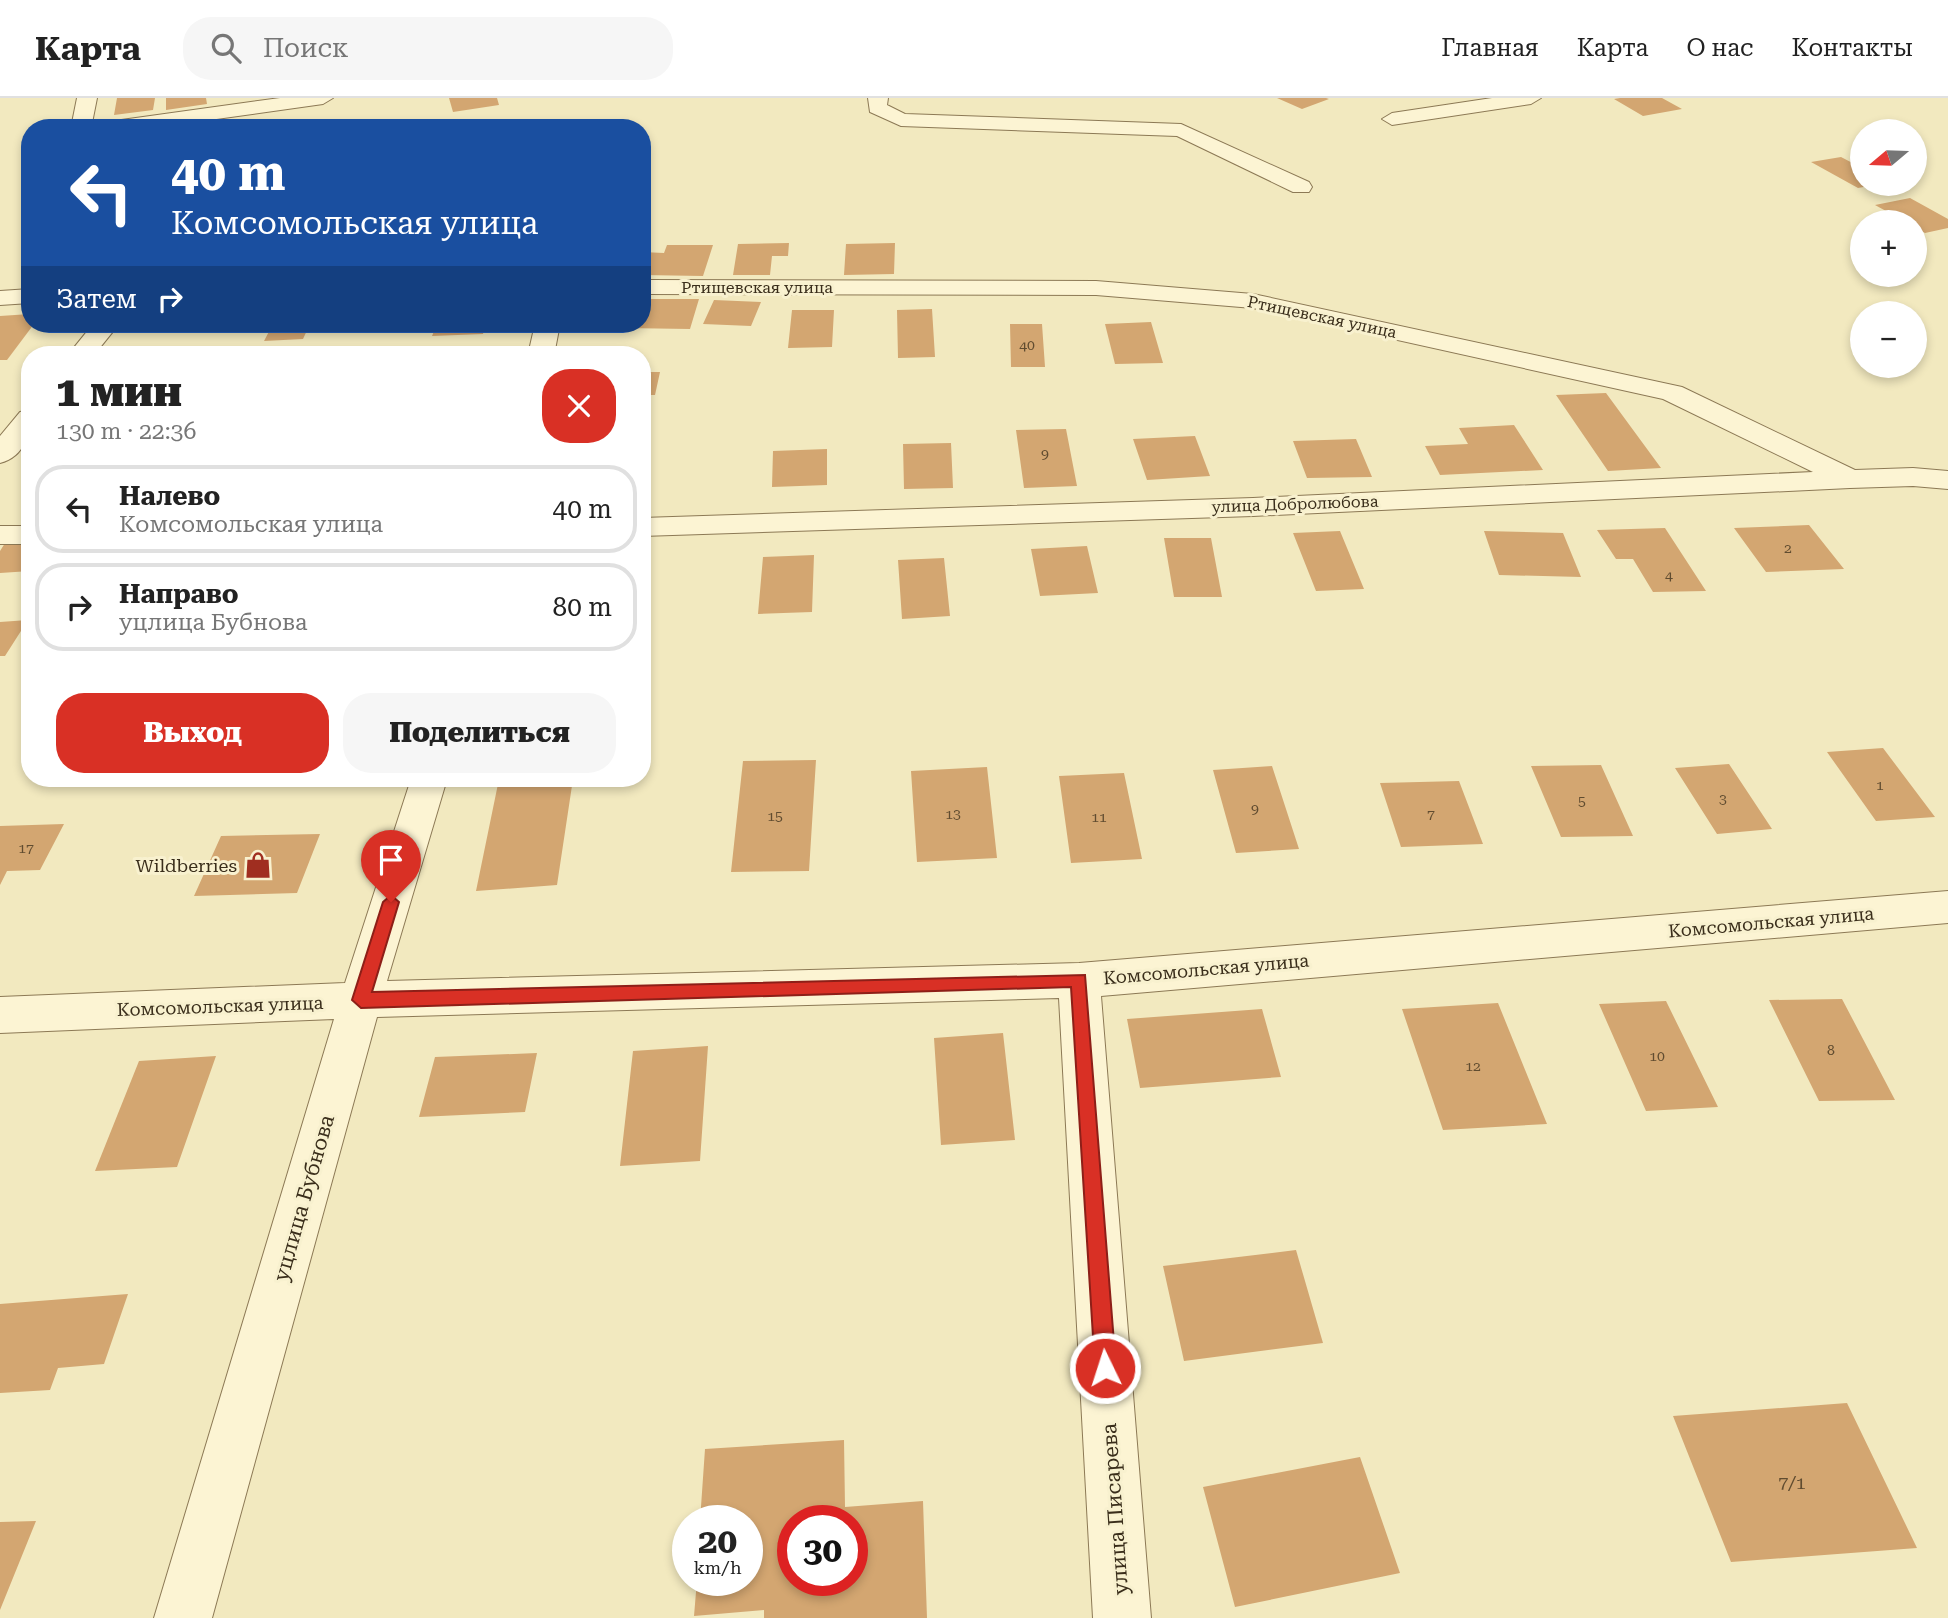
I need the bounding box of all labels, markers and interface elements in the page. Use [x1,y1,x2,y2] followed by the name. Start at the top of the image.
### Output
[183,17,673,80] search box
[35,29,141,68] text: Карта
[207,29,245,67] icon: search
[263,33,349,63] text: Поиск
[1441,34,1539,62] text: Главная
[1577,34,1648,62] text: Карта
[1686,34,1753,62] text: О нас
[1791,34,1913,62] text: Контакты
[1850,119,1927,196] north arrow
[1850,119,1927,378] map controls
[171,145,286,202] text: 40 m
[56,147,147,238] icon: left
[171,204,538,242] text: Комсомольская улица
[1850,210,1927,287] button: +
[681,278,833,297] street label: Ртищевская улица
[151,280,189,318] icon: right
[56,284,137,314] text: Затем
[1246,292,1399,342] street label: Ртищевская улица
[1850,301,1927,378] button: −
[1019,337,1035,353] house number: 40
[56,367,182,416] text: 1 мин
[542,369,616,443] button: close
[56,418,196,445] text: 130 m · 22:36
[1041,446,1049,462] house number: 9
[119,481,220,511] text: Налево
[60,490,98,528] icon: left
[1211,492,1379,516] street label: улица Добролюбова
[553,494,612,524] text: 40 m
[119,511,383,538] text: Комсомольская улица
[1784,540,1792,556] house number: 2
[1665,567,1673,583] house number: 4
[119,579,239,609] text: Направо
[60,588,98,626] icon: right
[553,592,612,622] text: 80 m
[119,609,308,636] text: уцлица Бубнова
[56,693,329,773] button: Выход
[343,693,616,773] button: Поделиться
[1876,777,1884,793] house number: 1
[1719,791,1727,807] house number: 3
[1578,793,1586,809] house number: 5
[1251,801,1259,817] house number: 9
[945,806,961,822] house number: 13
[1427,806,1435,822] house number: 7
[767,808,783,824] house number: 15
[1091,809,1107,825] house number: 11
[361,830,421,902] pin
[18,840,34,856] house number: 17
[372,841,410,879] icon: arrive
[243,850,273,880] shop icon: Wildberries
[135,855,237,876] place label: Wildberries
[1667,903,1875,941] street label: Комсомольская улица
[1102,950,1310,988] street label: Комсомольская улица
[116,992,324,1020] street label: Комсомольская улица
[1827,1042,1835,1058] house number: 8
[1649,1048,1665,1064] house number: 10
[1465,1058,1481,1074] house number: 12
[269,1111,339,1284] street label: уцлица Бубнова
[1068,1331,1142,1405] position arrow
[1097,1422,1133,1596] street label: улица Писарева
[1778,1472,1806,1493] house number: 7/1
[777,1505,868,1596] speed limit sign: 30
[698,1521,737,1562] text: 20
[693,1557,742,1578] text: km/h

